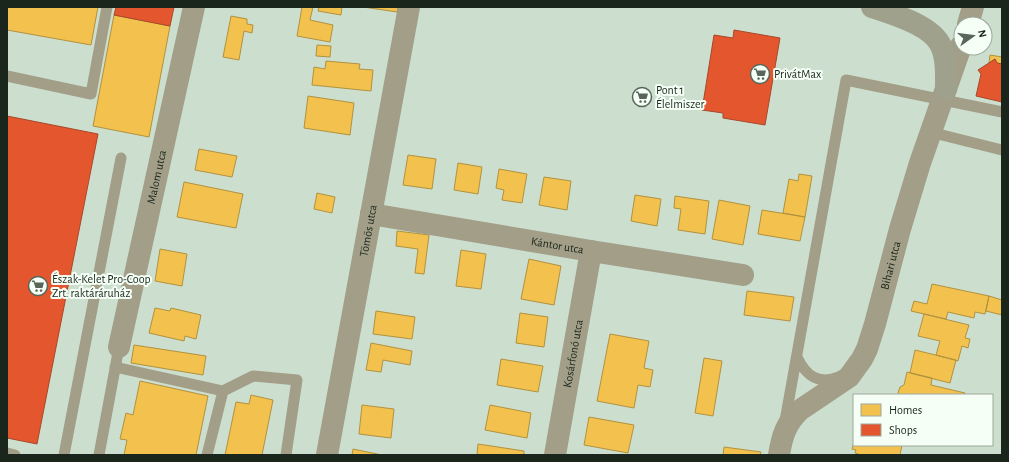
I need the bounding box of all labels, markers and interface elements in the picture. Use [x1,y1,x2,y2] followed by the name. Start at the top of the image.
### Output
[953,16,993,56] north arrow
[976,29,988,39] text: N
[749,63,771,85] supermarket icon: PrivátMax
[774,68,821,80] place label: PrivátMax
[656,84,704,110] place label: Pont 1 Élelmiszer
[631,86,653,108] supermarket icon: Pont 1 Élelmiszer
[145,148,168,205] street label: Malom utca
[357,203,379,258] street label: Tömös utca
[530,235,585,256] street label: Kántor utca
[878,239,903,291] street label: Bihari utca
[52,272,151,299] place label: Észak-Kelet Pro-Coop Zrt. raktáráruház
[27,275,49,297] supermarket icon: Észak-Kelet Pro-Coop Zrt. raktáráruház
[561,318,585,389] street label: Kosárfonó utca
[853,394,993,446] legend
[889,404,922,416] text: Homes
[889,424,917,436] text: Shops

